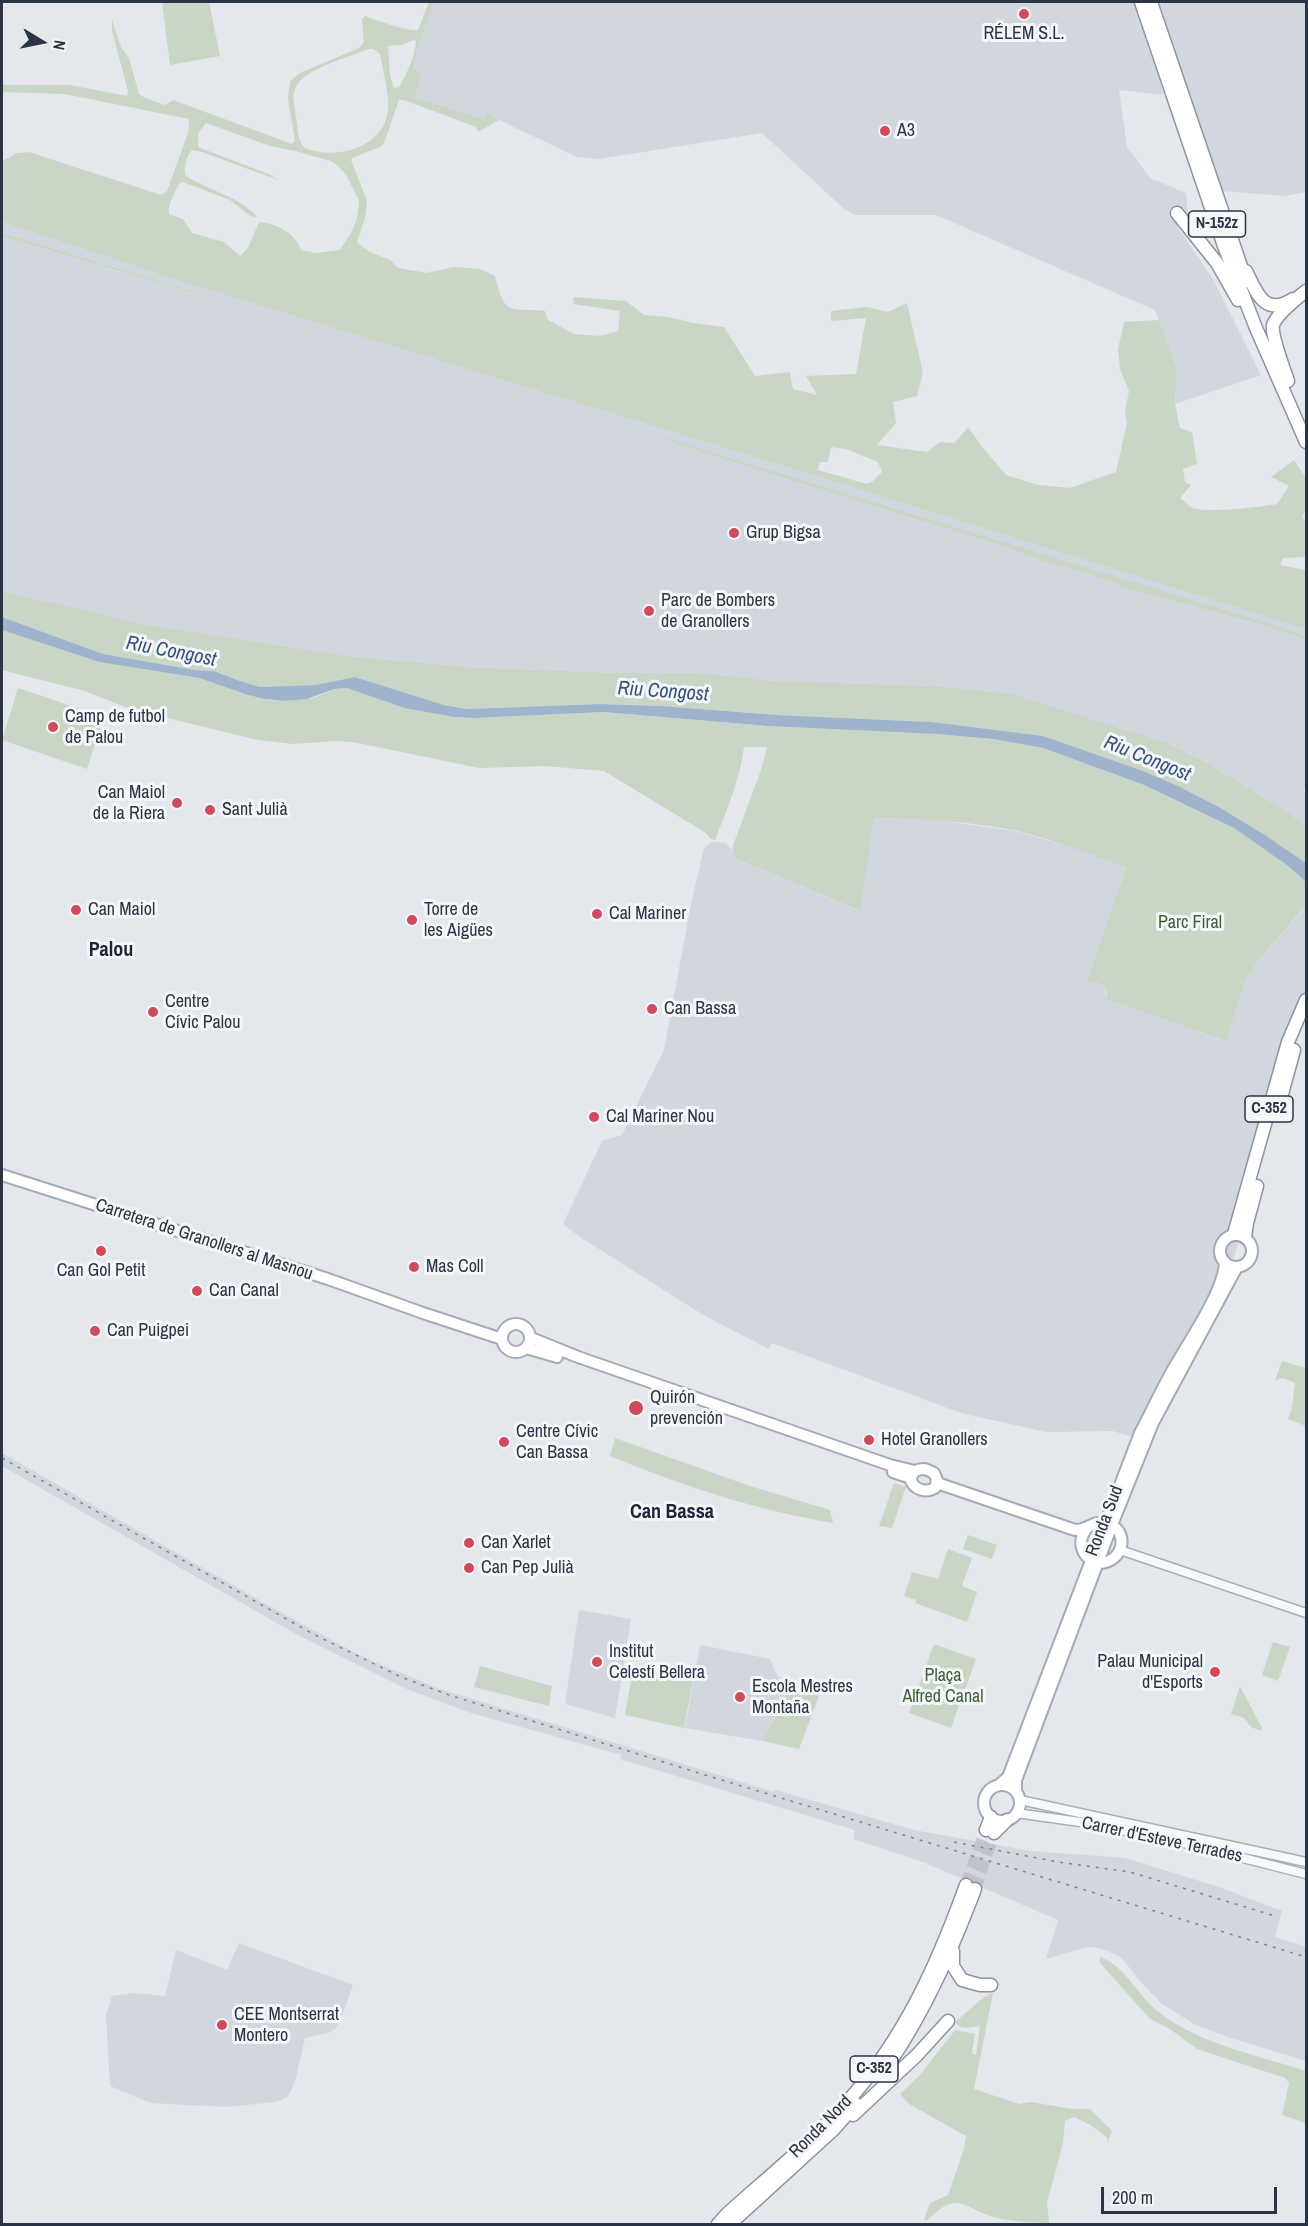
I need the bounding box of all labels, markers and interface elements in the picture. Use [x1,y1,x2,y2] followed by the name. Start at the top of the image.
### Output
[1017,7,1031,21] marker: RÉLEM S.L.
[12,12,72,72] north arrow
[983,23,1065,45] place label: RÉLEM S.L.
[48,39,71,52] text: N
[897,120,915,142] place label: A3
[878,124,892,138] marker: A3
[1188,211,1246,237] road number: N-152z
[746,522,821,544] place label: Grup Bigsa
[727,526,741,540] marker: Grup Bigsa
[661,590,775,632] place label: Parc de Bombers de Granollers
[642,604,656,618] marker: Parc de Bombers de Granollers
[124,632,218,672] water label: Riu Congost
[617,677,709,707] water label: Riu Congost
[65,706,165,748] place label: Camp de futbol de Palou
[46,720,60,734] marker: Camp de futbol de Palou
[1100,731,1194,787] water label: Riu Congost
[93,782,165,824] place label: Can Maiol de la Riera
[170,796,184,810] marker: Can Maiol de la Riera
[222,799,288,821] place label: Sant Julià
[203,803,217,817] marker: Sant Julià
[88,899,155,921] place label: Can Maiol
[424,899,493,942] place label: Torre de les Aigües
[69,903,83,917] marker: Can Maiol
[609,903,686,925] place label: Cal Mariner
[590,907,604,921] marker: Cal Mariner
[1158,912,1222,934] park label: Parc Firal
[405,913,419,927] marker: Torre de les Aigües
[89,939,133,963] district label: Palou
[165,991,240,1034] place label: Centre Cívic Palou
[664,998,736,1020] place label: Can Bassa
[645,1002,659,1016] marker: Can Bassa
[146,1005,160,1019] marker: Centre Cívic Palou
[1245,1096,1293,1122] road number: C-352
[606,1106,714,1128] place label: Cal Mariner Nou
[587,1110,601,1124] marker: Cal Mariner Nou
[93,1195,315,1285] street label: Carretera de Granollers al Masnou
[94,1244,108,1258] marker: Can Gol Petit
[426,1256,483,1278] place label: Mas Coll
[57,1260,145,1282] place label: Can Gol Petit
[407,1260,421,1274] marker: Mas Coll
[209,1280,279,1302] place label: Can Canal
[190,1284,204,1298] marker: Can Canal
[107,1320,189,1342] place label: Can Puigpei
[88,1324,102,1338] marker: Can Puigpei
[650,1387,723,1430] place label: Quirón prevención
[627,1399,645,1417] marker: Quirón prevención
[516,1421,598,1464] place label: Centre Cívic Can Bassa
[881,1429,988,1451] place label: Hotel Granollers
[862,1433,876,1447] marker: Hotel Granollers
[497,1435,511,1449] marker: Centre Cívic Can Bassa
[1082,1483,1128,1559] street label: Ronda Sud
[630,1501,714,1525] district label: Can Bassa
[481,1532,551,1554] place label: Can Xarlet
[462,1536,476,1550] marker: Can Xarlet
[481,1557,574,1579] place label: Can Pep Julià
[462,1561,476,1575] marker: Can Pep Julià
[609,1641,705,1684] place label: Institut Celestí Bellera
[1097,1651,1203,1694] place label: Palau Municipal d'Esports
[590,1655,604,1669] marker: Institut Celestí Bellera
[902,1665,984,1708] park label: Plaça Alfred Canal
[1208,1665,1222,1679] marker: Palau Municipal d'Esports
[752,1676,853,1718] place label: Escola Mestres Montaña
[733,1690,747,1704] marker: Escola Mestres Montaña
[1080,1812,1244,1868] street label: Carrer d'Esteve Terrades
[234,2004,339,2046] place label: CEE Montserrat Montero
[215,2018,229,2032] marker: CEE Montserrat Montero
[850,2056,898,2082] road number: C-352
[785,2091,857,2163] street label: Ronda Nord
[1104,2175,1280,2213] scale bar
[1112,2185,1153,2210] text: 200 m

